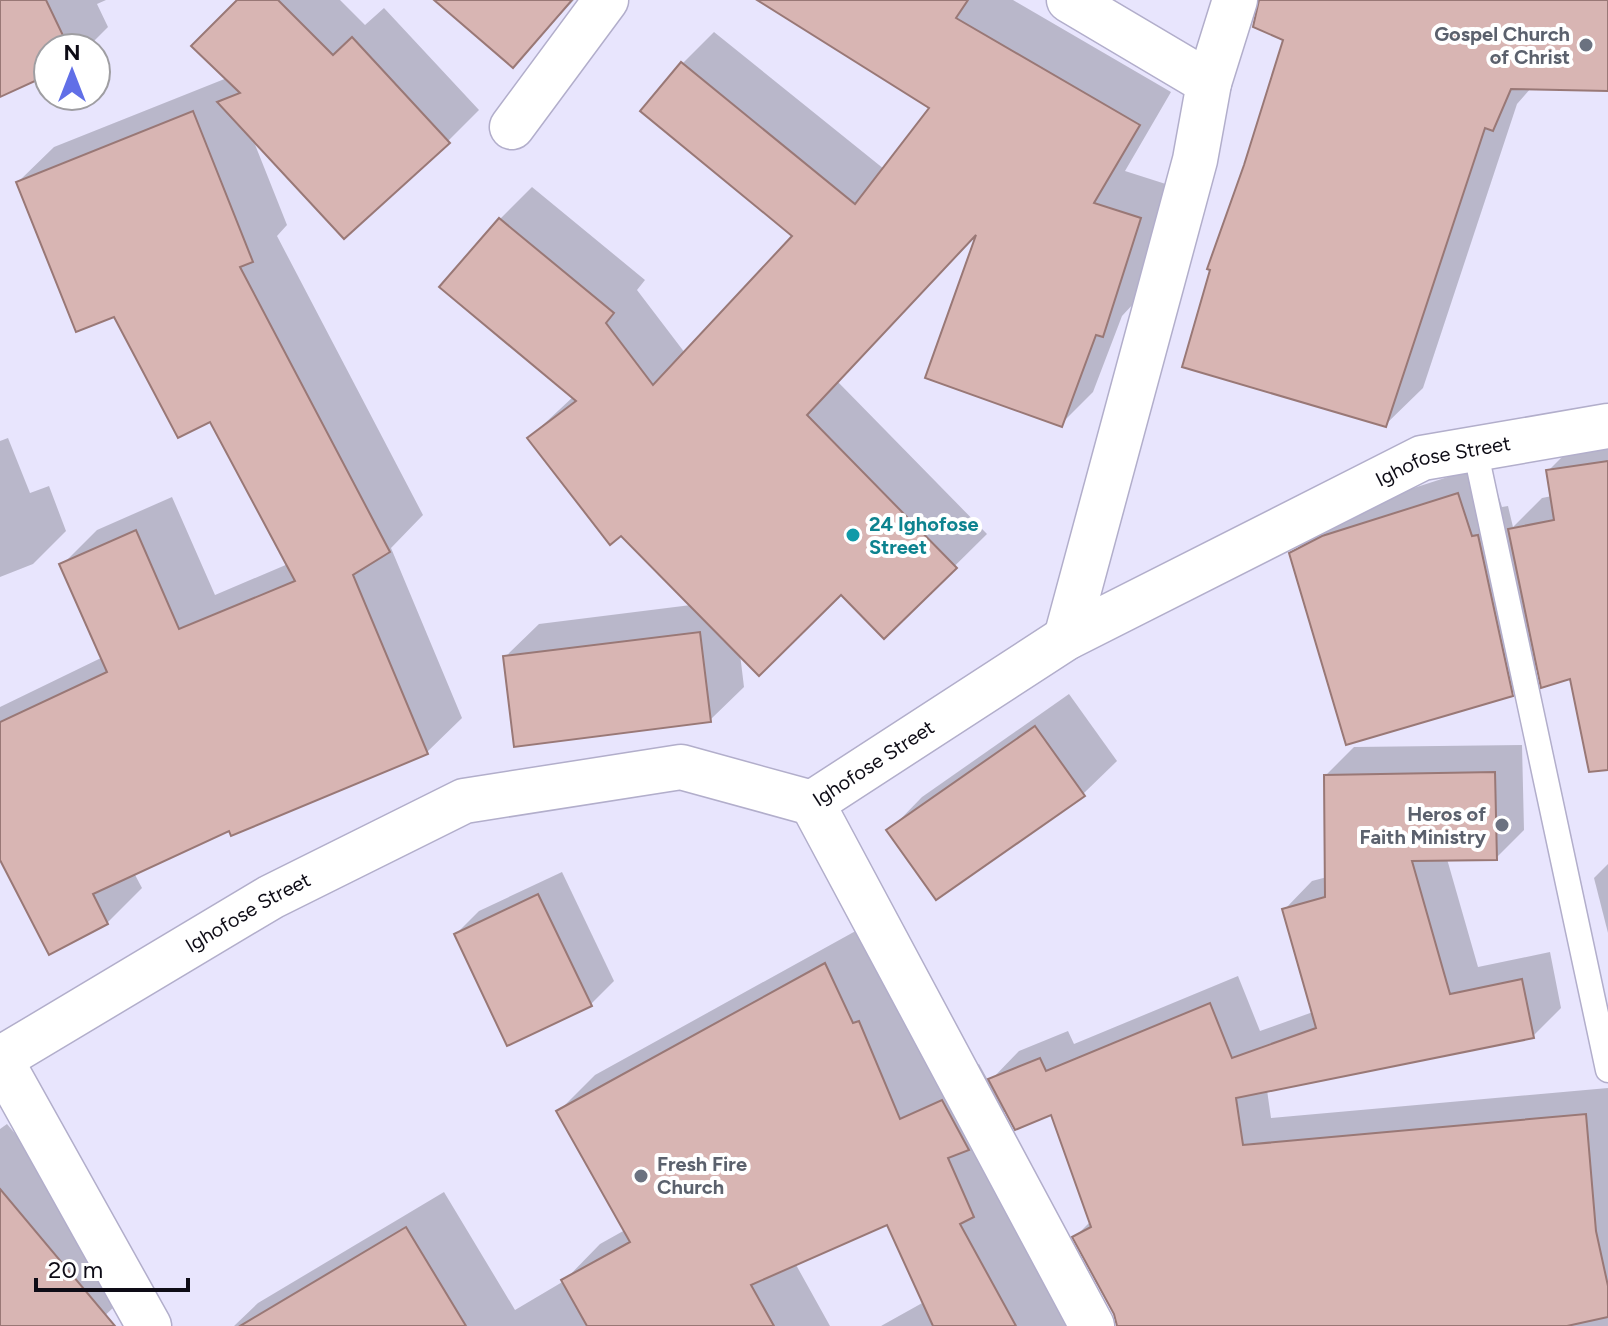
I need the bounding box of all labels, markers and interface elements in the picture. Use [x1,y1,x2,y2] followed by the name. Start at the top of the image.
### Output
[1434,22,1570,69] place label: Gospel Church of Christ
[32,32,112,112] north arrow
[1577,36,1595,54] marker: Gospel Church of Christ
[63,39,81,66] text: N
[1371,431,1512,492] street label: Ighofose Street
[869,512,978,559] place label: 24 Ighofose Street
[844,526,862,544] marker: 24 Ighofose Street
[808,715,939,811] street label: Ighofose Street
[1360,802,1486,849] place label: Heros of Faith Ministry
[1493,816,1511,834] marker: Heros of Faith Ministry
[181,867,314,957] street label: Ighofose Street
[657,1152,747,1199] place label: Fresh Fire Church
[632,1167,650,1185] marker: Fresh Fire Church
[36,1242,188,1292] scale bar
[48,1255,103,1284] text: 20 m

